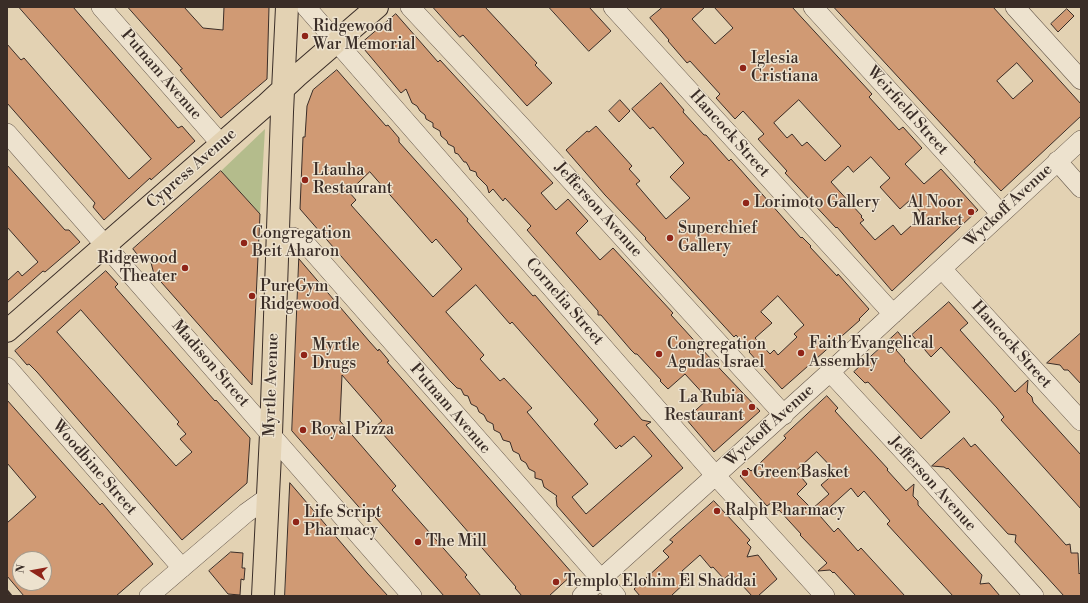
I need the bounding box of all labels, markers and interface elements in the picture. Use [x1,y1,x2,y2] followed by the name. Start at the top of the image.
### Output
[313,17,415,55] place label: Ridgewood War Memorial
[117,26,205,124] street label: Putnam Avenue
[300,31,310,41] marker: Ridgewood War Memorial
[751,49,818,87] place label: Iglesia Cristiana
[738,63,748,73] marker: Iglesia Cristiana
[862,63,952,159] street label: Weirfield Street
[685,86,773,182] street label: Hancock Street
[143,125,241,213] street label: Cypress Avenue
[550,158,646,262] street label: Jefferson Avenue
[961,160,1057,252] street label: Wyckoff Avenue
[313,161,392,199] place label: Ltauha Restaurant
[300,175,310,185] marker: Ltauha Restaurant
[754,193,879,213] place label: Lorimoto Gallery
[907,193,963,231] place label: Al Noor Market
[741,198,751,208] marker: Lorimoto Gallery
[966,207,976,217] marker: Al Noor Market
[678,219,757,257] place label: Superchief Gallery
[252,224,351,262] place label: Congregation Beit Aharon
[665,233,675,243] marker: Superchief Gallery
[239,238,249,248] marker: Congregation Beit Aharon
[97,249,177,287] place label: Ridgewood Theater
[521,254,607,350] street label: Cornelia Street
[180,263,190,273] marker: Ridgewood Theater
[260,277,340,315] place label: PureGym Ridgewood
[247,291,257,301] marker: PureGym Ridgewood
[967,297,1055,393] street label: Hancock Street
[167,317,253,411] street label: Madison Street
[261,333,283,437] street label: Myrtle Avenue
[809,334,934,372] place label: Faith Evangelical Assembly
[667,335,766,373] place label: Congregation Agudas Israel
[312,336,360,374] place label: Myrtle Drugs
[796,348,806,358] marker: Faith Evangelical Assembly
[654,349,664,359] marker: Congregation Agudas Israel
[299,350,309,360] marker: Myrtle Drugs
[406,360,494,458] street label: Putnam Avenue
[722,381,818,471] street label: Wyckoff Avenue
[665,388,744,426] place label: La Rubia Restaurant
[747,402,757,412] marker: La Rubia Restaurant
[48,417,140,519] street label: Woodbine Street
[311,420,394,440] place label: Royal Pizza
[298,425,308,435] marker: Royal Pizza
[884,432,980,536] street label: Jefferson Avenue
[753,463,849,483] place label: Green Basket
[740,468,750,478] marker: Green Basket
[725,501,845,521] place label: Ralph Pharmacy
[304,503,381,541] place label: Life Script Pharmacy
[712,506,722,516] marker: Ralph Pharmacy
[291,517,301,527] marker: Life Script Pharmacy
[426,532,487,552] place label: The Mill
[413,537,423,547] marker: The Mill
[12,551,52,591] north arrow
[13,563,29,575] text: N
[564,572,756,592] place label: Templo Elohim El Shaddai
[551,577,561,587] marker: Templo Elohim El Shaddai

